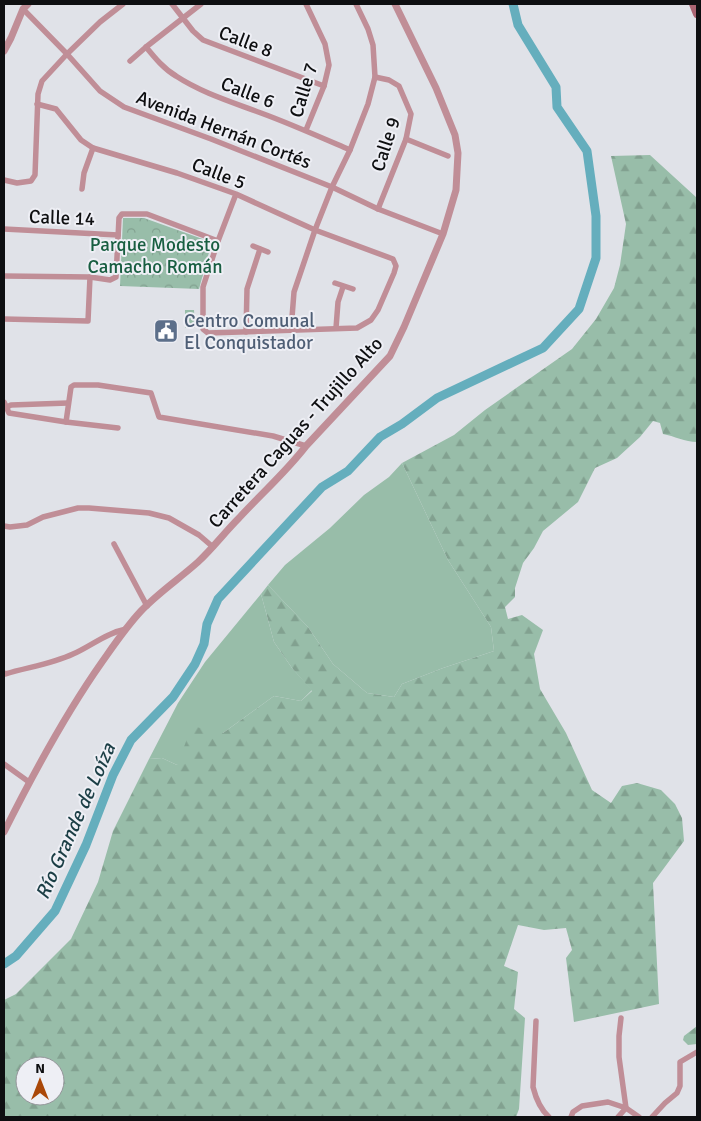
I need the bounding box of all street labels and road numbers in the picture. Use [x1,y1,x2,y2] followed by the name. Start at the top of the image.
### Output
[215,21,276,63] street label: Calle 8
[284,60,324,120] street label: Calle 7
[217,72,278,114] street label: Calle 6
[133,86,314,174] street label: Avenida Hernán Cortés
[366,114,406,174] street label: Calle 9
[188,153,249,195] street label: Calle 5
[29,205,95,231] street label: Calle 14
[203,332,388,533] street label: Carretera Caguas - Trujillo Alto

